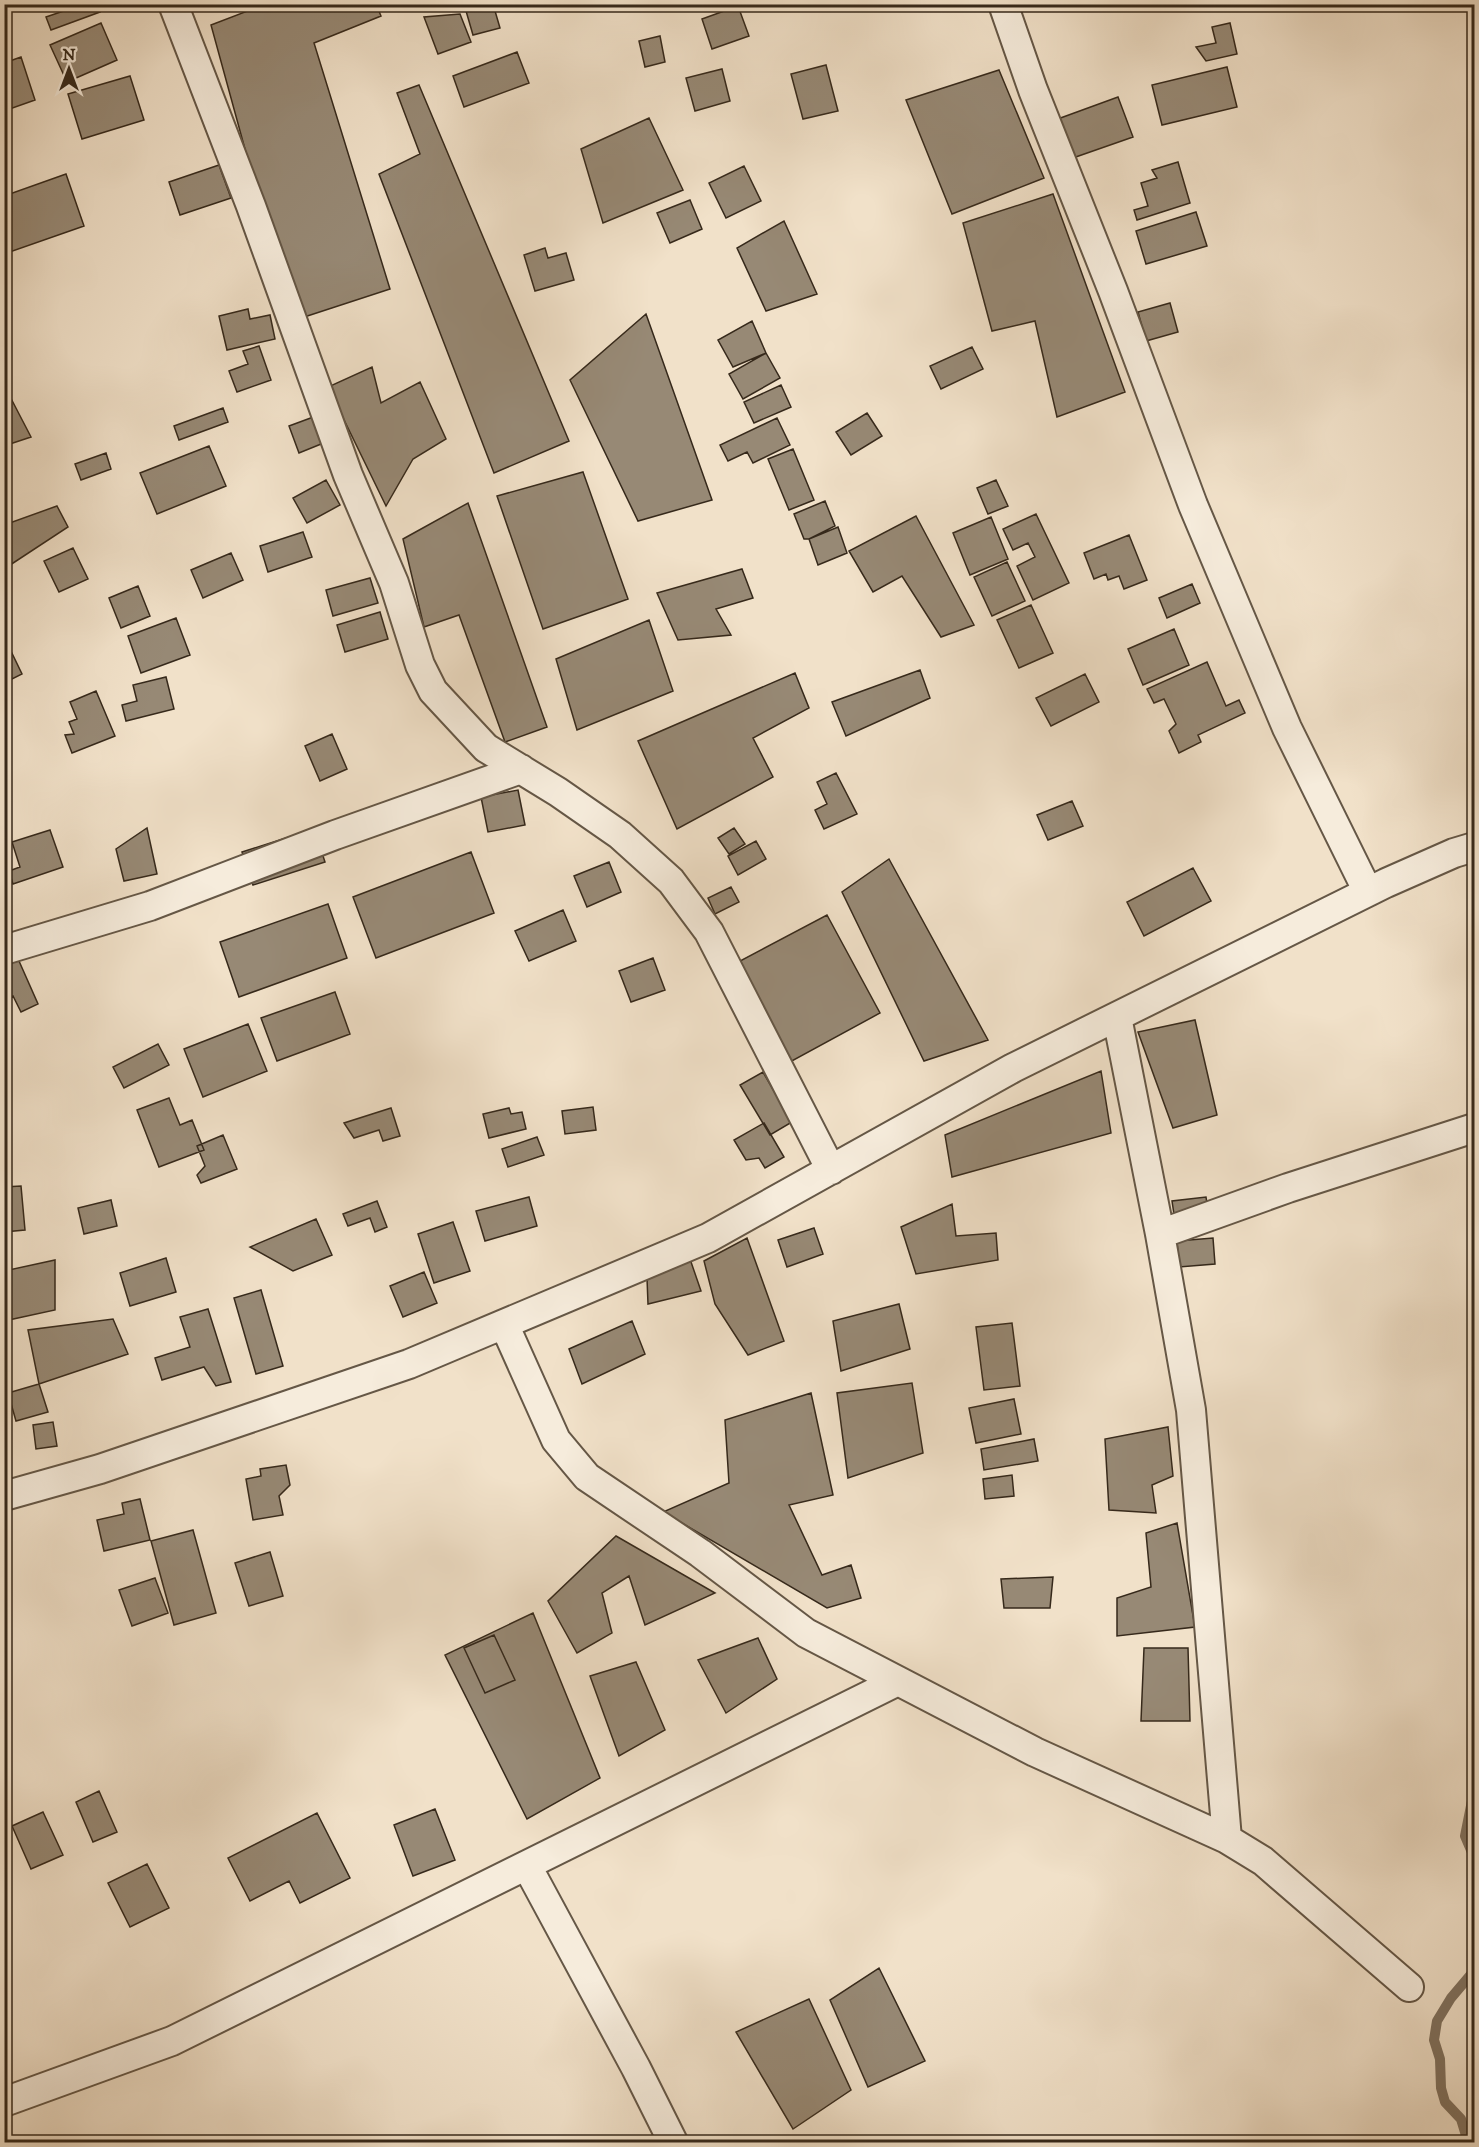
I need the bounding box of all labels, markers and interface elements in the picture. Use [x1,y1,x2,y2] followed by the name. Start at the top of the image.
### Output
[39,39,99,99] north arrow
[62,45,76,65] text: N

